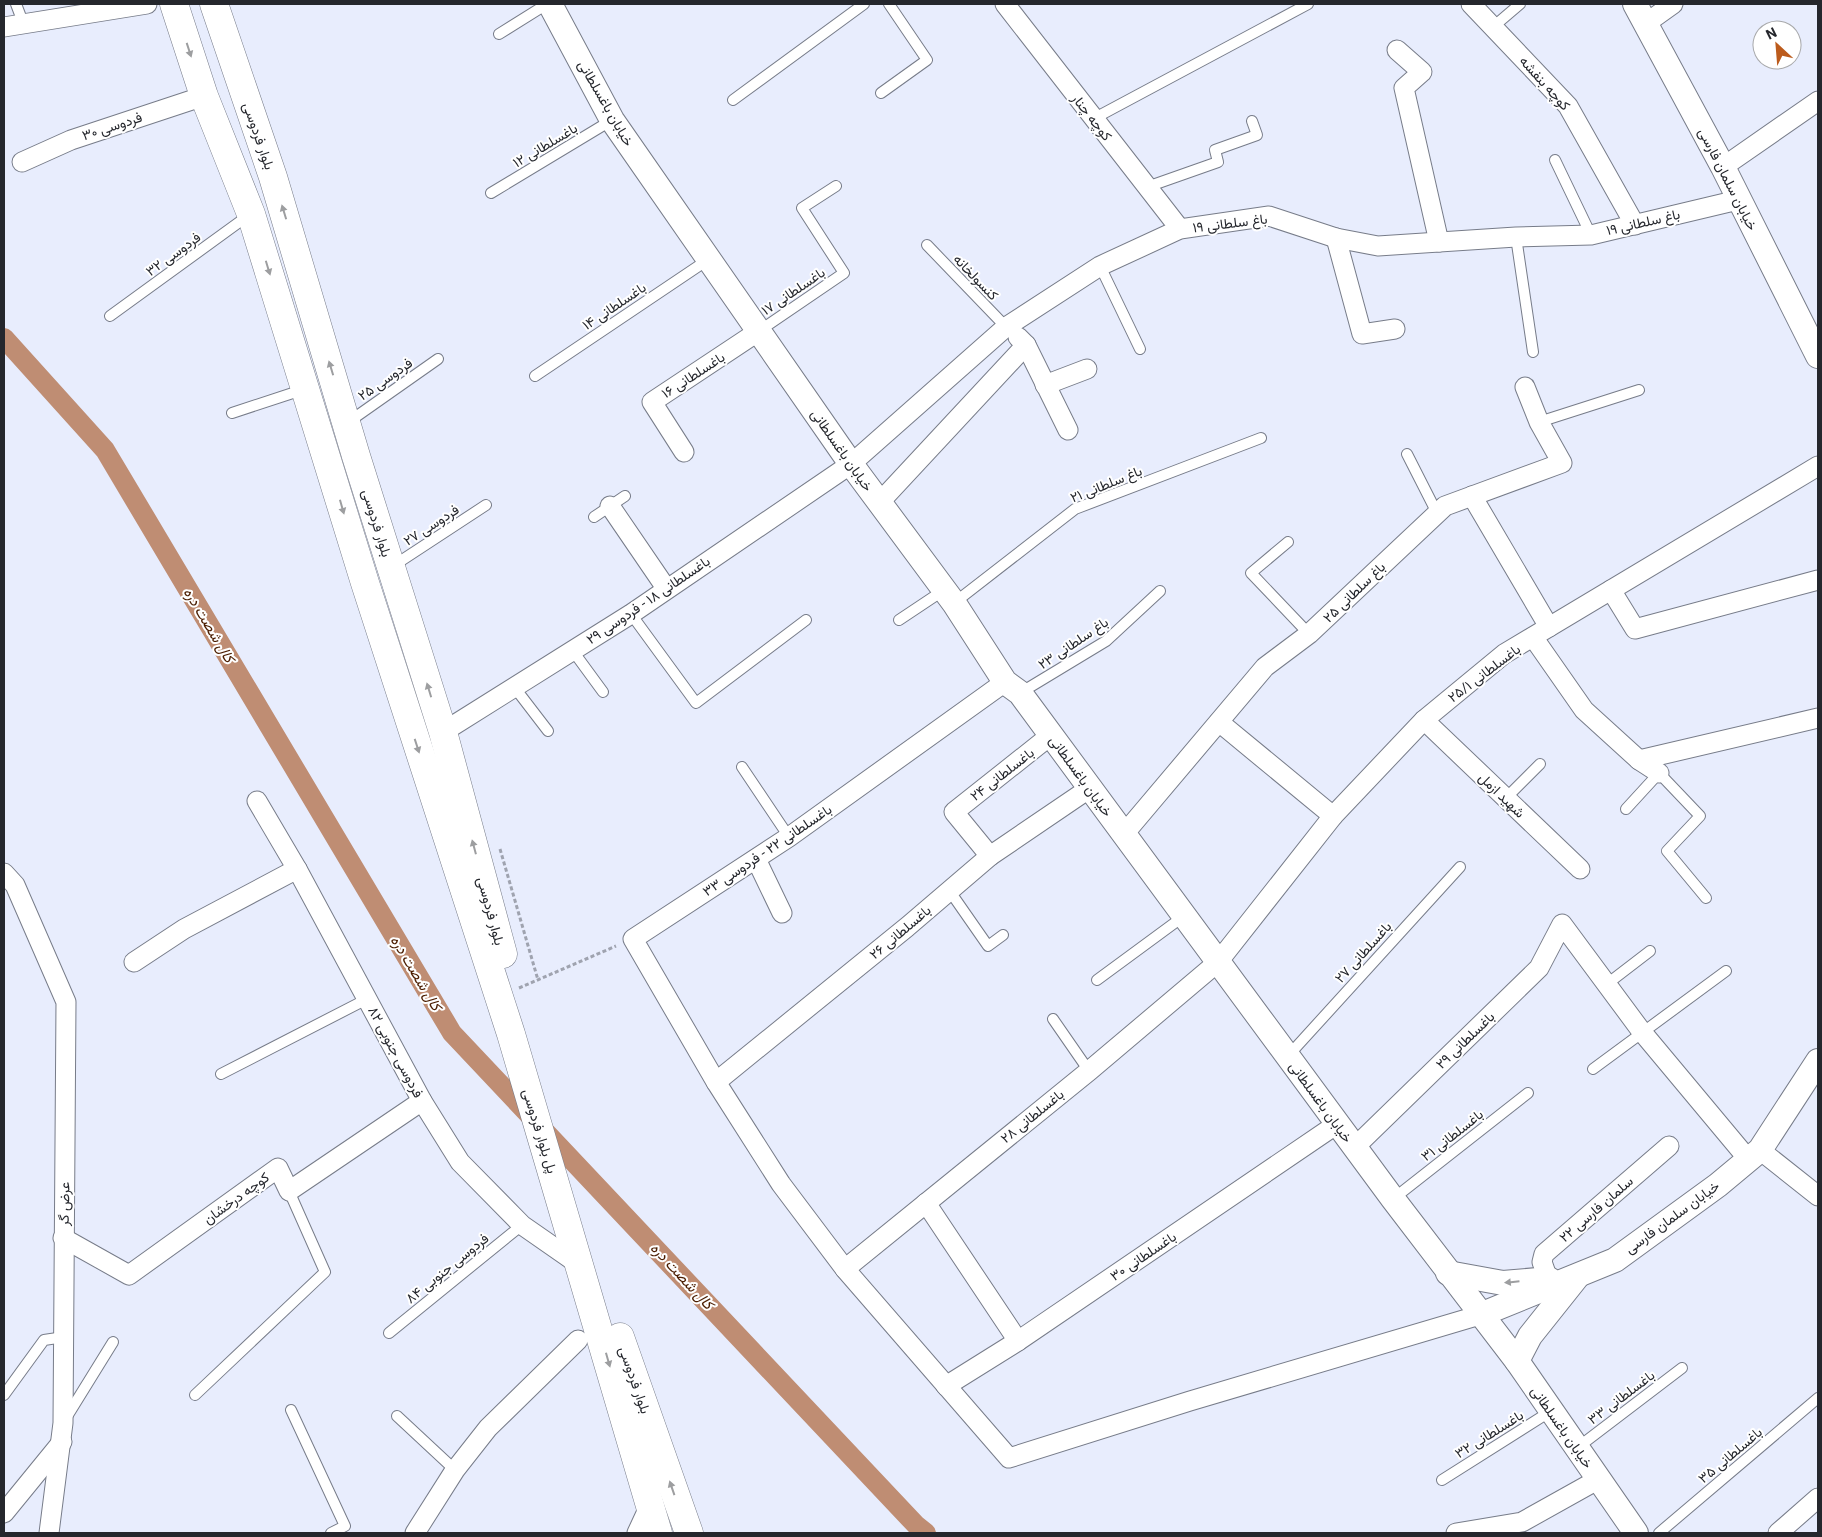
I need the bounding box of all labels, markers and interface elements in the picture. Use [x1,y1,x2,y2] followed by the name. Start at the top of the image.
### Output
[1752,20,1802,70] north arrow
[1763,24,1779,43] text: N
[185,43,193,58] one-way arrow
[1515,53,1574,115] street label: کوچه بنفشه
[574,57,637,149] street label: خیابان باغسلطانی
[1067,90,1115,145] street label: کوچه چنار
[239,100,278,172] street label: بلوار فردوسی
[80,109,144,144] street label: فردوسی ۳۰
[510,119,581,171] street label: باغسلطانی ۱۲
[1694,125,1761,233] street label: خیابان سلمان فارسی
[279,205,287,220] one-way arrow
[1605,206,1682,241] street label: باغ سلطانی ۱۹
[1192,210,1269,239] street label: باغ سلطانی ۱۹
[142,229,204,280] street label: فردوسی ۳۲
[950,251,1002,304] street label: کنسولخانه
[265,261,273,276] one-way arrow
[758,264,828,319] street label: باغسلطانی ۱۷
[579,279,649,334] street label: باغسلطانی ۱۴
[658,349,728,402] street label: باغسلطانی ۱۶
[355,354,416,404] street label: فردوسی ۲۵
[326,360,334,375] one-way arrow
[807,406,876,495] street label: خیابان باغسلطانی
[1068,462,1145,508] street label: باغ سلطانی ۲۱
[358,487,395,559] street label: بلوار فردوسی
[339,500,347,515] one-way arrow
[400,501,462,550] street label: فردوسی ۲۷
[583,553,713,648] street label: باغسلطانی ۱۸ - فردوسی ۲۹
[1320,558,1390,628] street label: باغ سلطانی ۲۵
[180,584,240,668] water label: کال شصت دره
[1035,614,1113,675] street label: باغ سلطانی ۲۳
[1445,641,1524,706] street label: باغسلطانی ۲۵/۱
[425,683,433,698] one-way arrow
[1045,732,1116,820] street label: خیابان باغسلطانی
[414,738,422,753] one-way arrow
[967,744,1038,805] street label: باغسلطانی ۲۴
[1475,769,1528,822] street label: شهید ازمل
[699,801,835,900] street label: باغسلطانی ۲۲ - فردوسی ۳۳
[470,839,478,854] one-way arrow
[473,875,508,947] street label: بلوار فردوسی
[866,902,935,963] street label: باغسلطانی ۲۶
[1331,918,1395,986] street label: باغسلطانی ۲۷
[387,932,447,1016] water label: کال شصت دره
[364,1004,427,1101] street label: فردوسی جنوبی ۸۲
[1432,1008,1498,1073] street label: باغسلطانی ۲۹
[1285,1058,1356,1146] street label: خیابان باغسلطانی
[997,1086,1067,1147] street label: باغسلطانی ۲۸
[518,1087,561,1176] street label: پل بلوار فردوسی
[1418,1106,1487,1165] street label: باغسلطانی ۳۱
[200,1169,273,1229] street label: کوچه درخشان
[1556,1173,1637,1246] street label: سلمان فارسی ۲۲
[1622,1177,1723,1257] street label: خیابان سلمان فارسی
[56,1182,73,1227] street label: عرض گر
[1107,1228,1180,1285] street label: باغسلطانی ۳۰
[402,1230,492,1307] street label: فردوسی جنوبی ۸۴
[647,1239,719,1315] water label: کال شصت دره
[1504,1279,1520,1287] one-way arrow
[615,1344,654,1416] street label: بلوار فردوسی
[605,1352,613,1367] one-way arrow
[1584,1367,1658,1428] street label: باغسلطانی ۳۳
[1527,1383,1596,1472] street label: خیابان باغسلطانی
[1452,1407,1527,1462] street label: باغسلطانی ۳۲
[1695,1424,1766,1487] street label: باغسلطانی ۳۵
[668,1480,675,1495] one-way arrow

